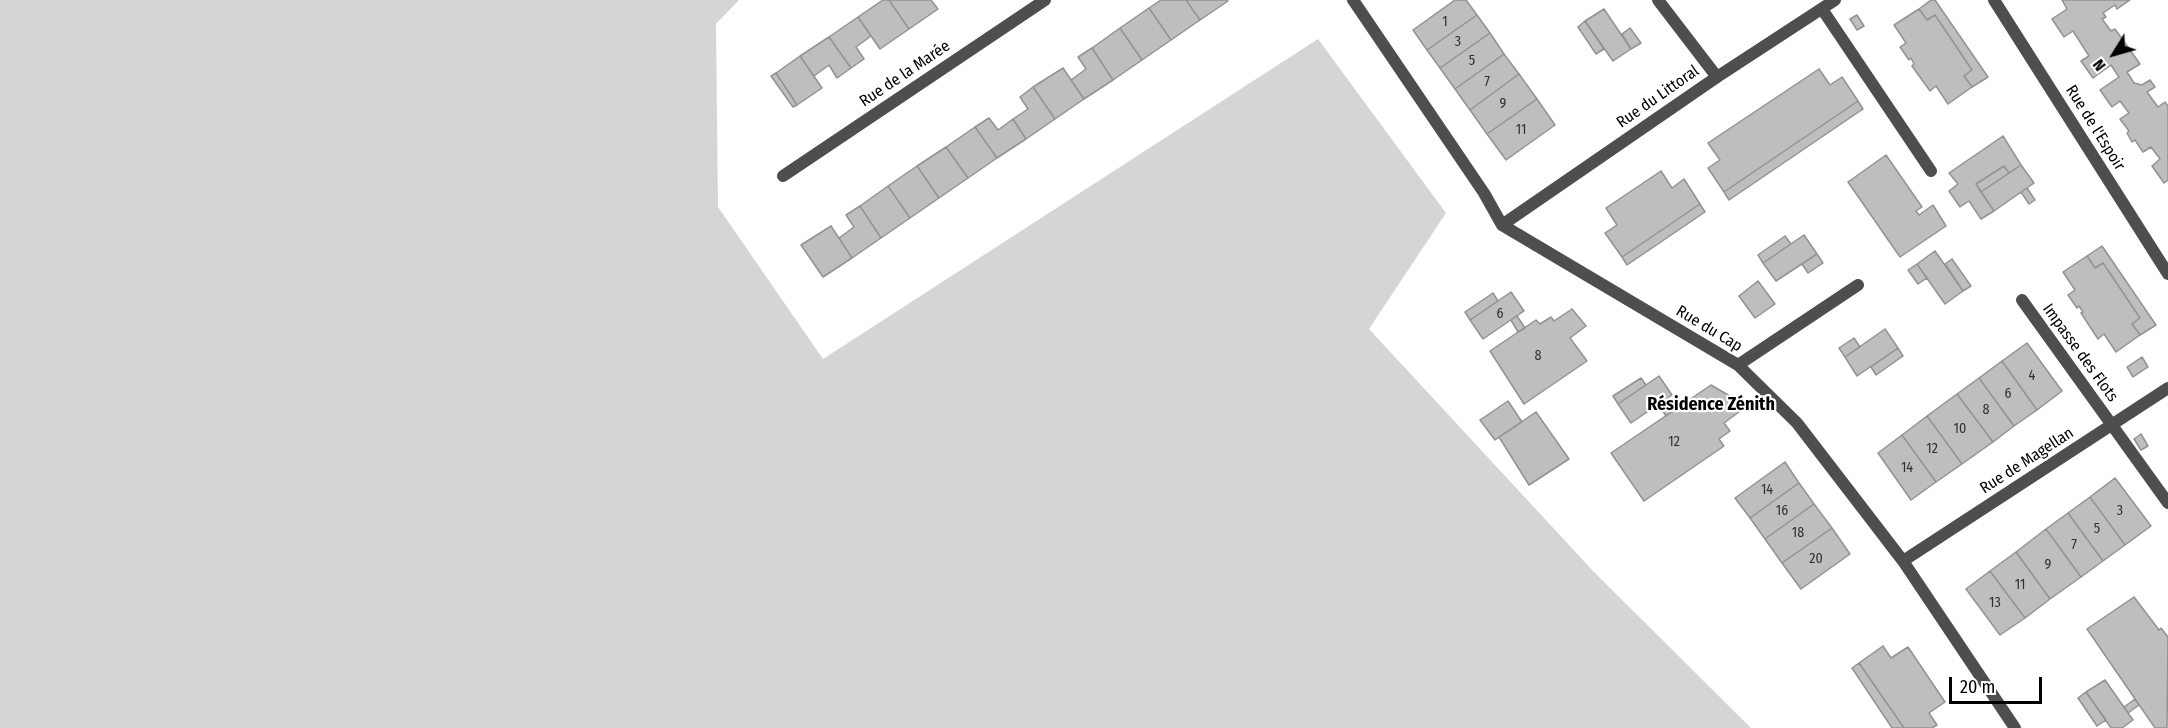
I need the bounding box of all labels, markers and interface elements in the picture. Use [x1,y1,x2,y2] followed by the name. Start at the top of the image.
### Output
[1442,14,1448,30] house number: 1
[2084,24,2144,84] north arrow
[1455,34,1461,50] house number: 3
[856,37,954,111] street label: Rue de la Marée
[1469,53,1475,69] house number: 5
[2089,56,2110,75] text: N
[1613,62,1703,132] street label: Rue du Littoral
[1484,74,1490,90] house number: 7
[2061,82,2129,174] street label: Rue de l'Espoir
[1500,96,1506,112] house number: 9
[1516,122,1526,138] house number: 11
[2038,300,2122,406] street label: Impasse des Flots
[1672,302,1746,356] street label: Rue du Cap
[1497,306,1503,322] house number: 6
[1535,348,1541,364] house number: 8
[2029,368,2035,384] house number: 4
[2005,386,2011,402] house number: 6
[1647,394,1775,416] district label: Résidence Zénith
[1983,402,1989,418] house number: 8
[1954,421,1966,437] house number: 10
[1977,424,2077,498] street label: Rue de Magellan
[1668,434,1680,450] house number: 12
[1926,441,1938,457] house number: 12
[1901,460,1913,476] house number: 14
[1761,482,1773,498] house number: 14
[1776,503,1788,519] house number: 16
[2117,503,2123,519] house number: 3
[2094,521,2100,537] house number: 5
[1792,525,1804,541] house number: 18
[2071,537,2077,553] house number: 7
[1809,551,1823,567] house number: 20
[2045,557,2051,573] house number: 9
[2015,577,2025,593] house number: 11
[1989,595,2001,611] house number: 13
[1952,665,2045,703] scale bar
[1960,676,1995,698] text: 20 m

